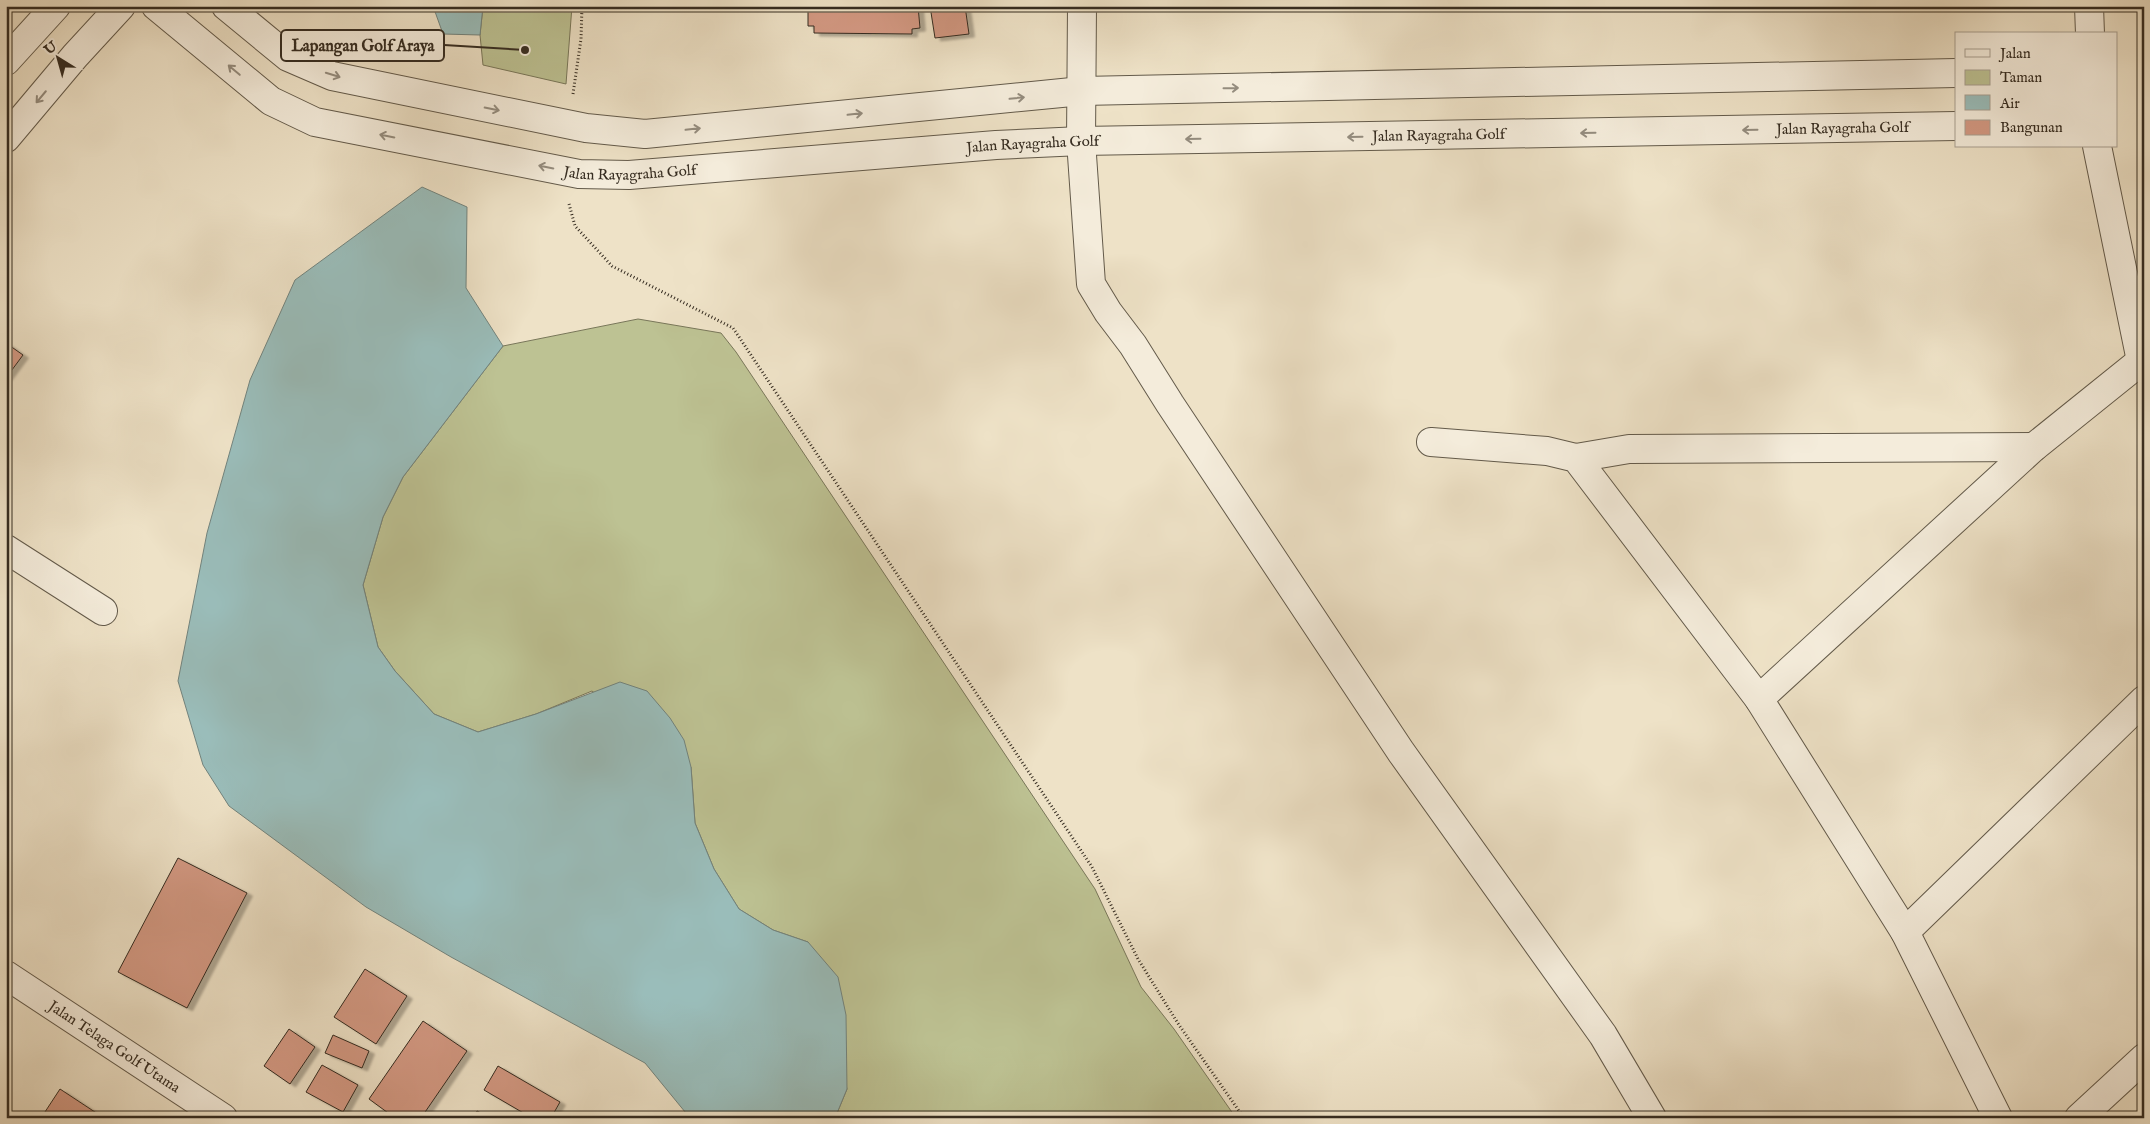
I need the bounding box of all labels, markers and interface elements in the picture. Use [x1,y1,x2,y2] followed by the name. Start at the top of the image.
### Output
[281,30,444,61] callout: Lapangan Golf Araya
[32,32,82,82] north arrow
[1955,32,2118,148] legend
[40,37,62,60] text: U
[291,37,436,57] text: Lapangan Golf Araya
[1998,44,2031,63] text: Jalan
[227,65,240,76] one-way arrow
[2000,68,2042,87] text: Taman
[325,71,341,81] one-way arrow
[1223,83,1239,93] one-way arrow
[35,90,46,103] one-way arrow
[1008,93,1024,103] one-way arrow
[1999,94,2020,113] text: Air
[484,104,500,114] one-way arrow
[847,109,863,118] one-way arrow
[1774,118,1912,139] street label: Jalan Rayagraha Golf
[2000,118,2063,137] text: Bangunan
[685,125,701,134] one-way arrow
[1370,125,1508,146] street label: Jalan Rayagraha Golf
[1742,125,1758,135] one-way arrow
[1580,128,1596,137] one-way arrow
[379,131,395,140] one-way arrow
[964,132,1102,158] street label: Jalan Rayagraha Golf
[1347,132,1363,141] one-way arrow
[1185,134,1201,144] one-way arrow
[560,160,700,185] street label: Jalan Rayagraha Golf
[539,162,555,171] one-way arrow
[43,996,184,1098] street label: Jalan Telaga Golf Utama

